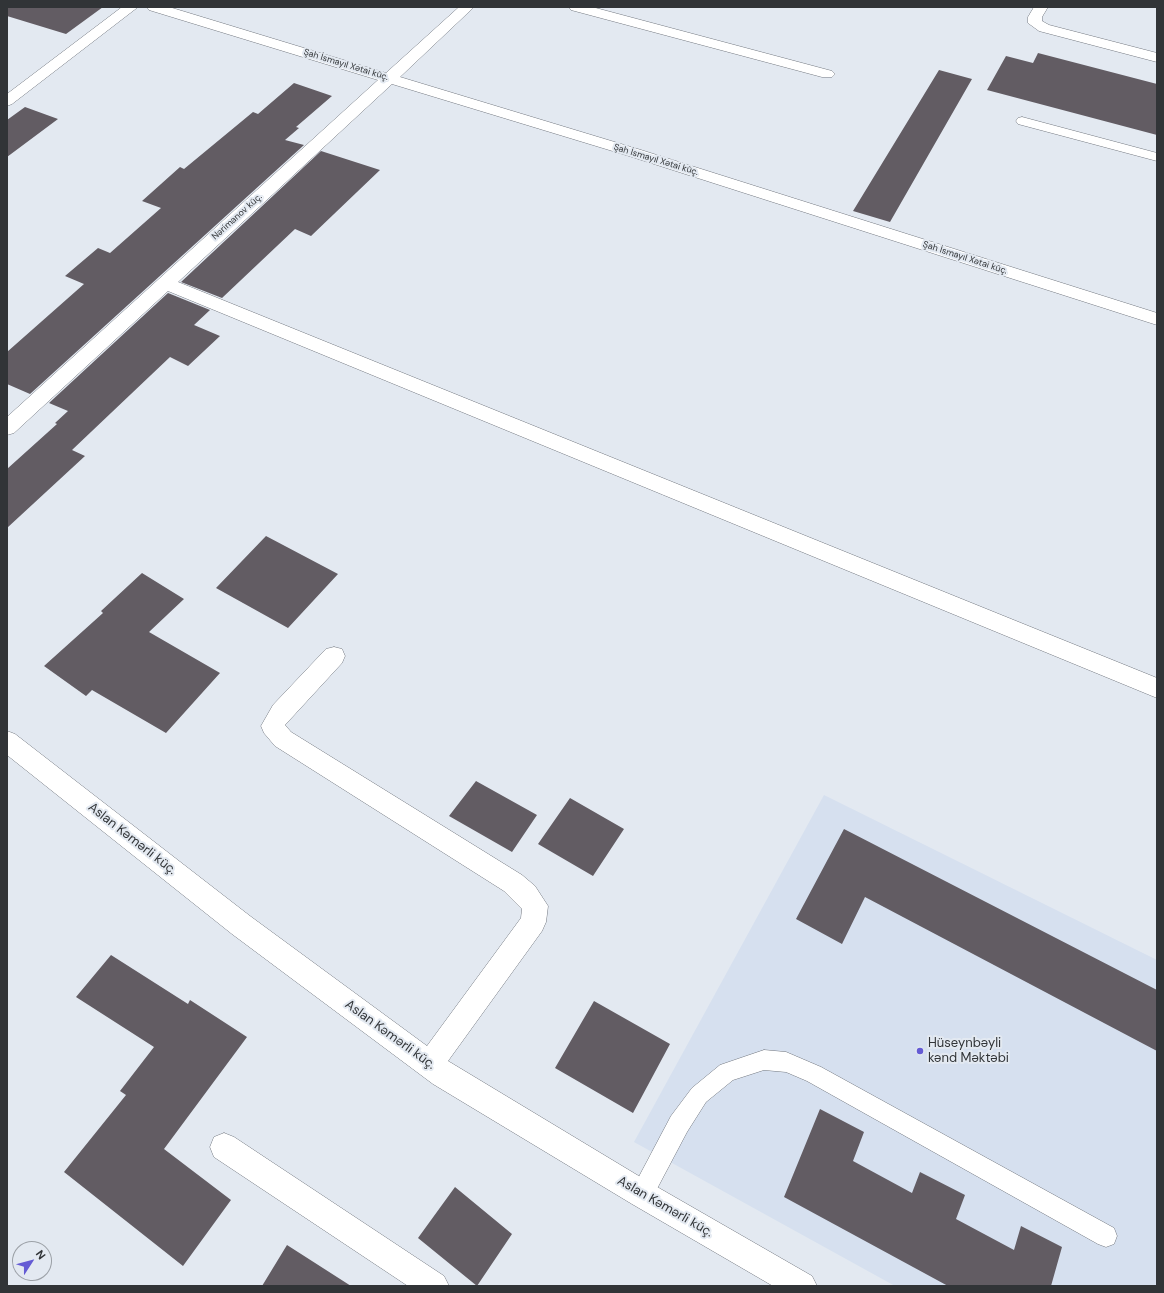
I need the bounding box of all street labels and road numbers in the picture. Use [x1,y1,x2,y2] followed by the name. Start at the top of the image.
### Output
[302,47,390,83] street label: Şah İsmayıl Xətai küç.
[612,142,700,178] street label: Şah İsmayıl Xətai küç.
[210,192,264,242] street label: Nərimanov küç.
[921,239,1009,277] street label: Şah İsmayıl Xətai küç.
[85,800,179,878] street label: Aslan Kəmərli küç.
[342,997,438,1073] street label: Aslan Kəmərli küç.
[614,1173,716,1241] street label: Aslan Kəmərli küç.

